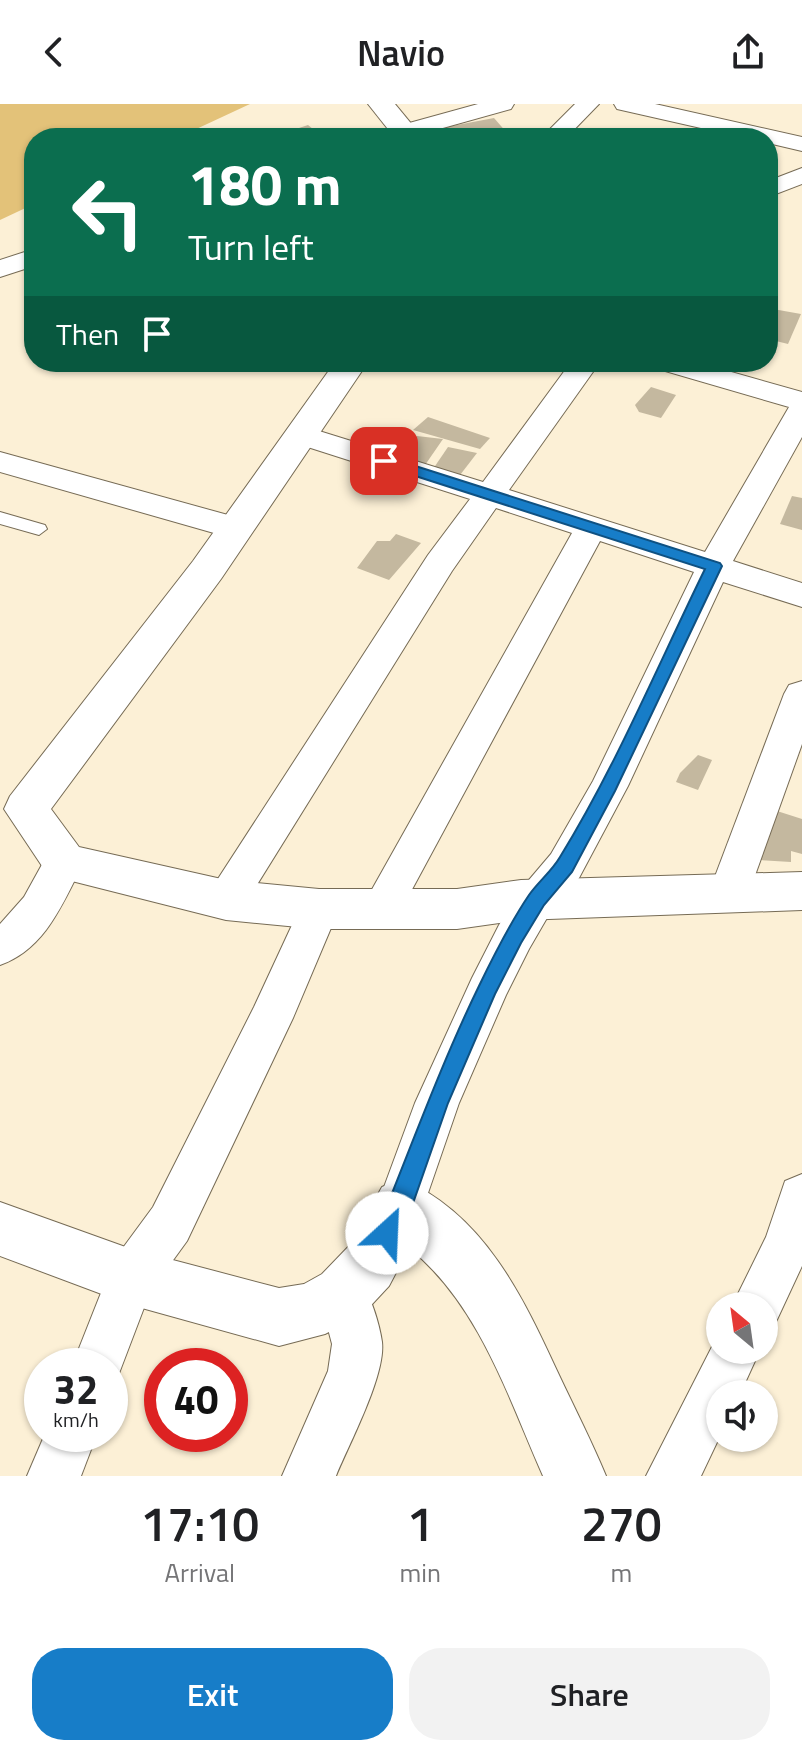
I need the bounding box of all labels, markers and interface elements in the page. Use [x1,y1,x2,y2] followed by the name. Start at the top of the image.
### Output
[357,25,445,80] text: Navio
[32,30,76,74] icon: back
[726,30,770,74] icon: share
[188,142,341,227] text: 180 m
[56,160,160,264] icon: left
[188,219,314,274] text: Turn left
[56,311,119,357] text: Then
[135,312,179,356] icon: arrive
[350,427,418,495] pin
[362,439,406,483] icon: arrive
[345,1191,429,1275] position arrow
[706,1292,778,1364] north arrow
[706,1292,778,1452] map controls
[144,1348,248,1452] speed limit sign: 40
[54,1359,98,1420] text: 32
[706,1380,778,1452] button: sound
[53,1404,99,1435] text: km/h
[140,1487,259,1560] text: 17:10
[407,1487,434,1560] text: 1
[581,1487,662,1560] text: 270
[164,1553,235,1592] text: Arrival
[399,1553,441,1592] text: min
[611,1553,632,1592] text: m
[32,1648,393,1740] button: Exit
[409,1648,770,1740] button: Share

